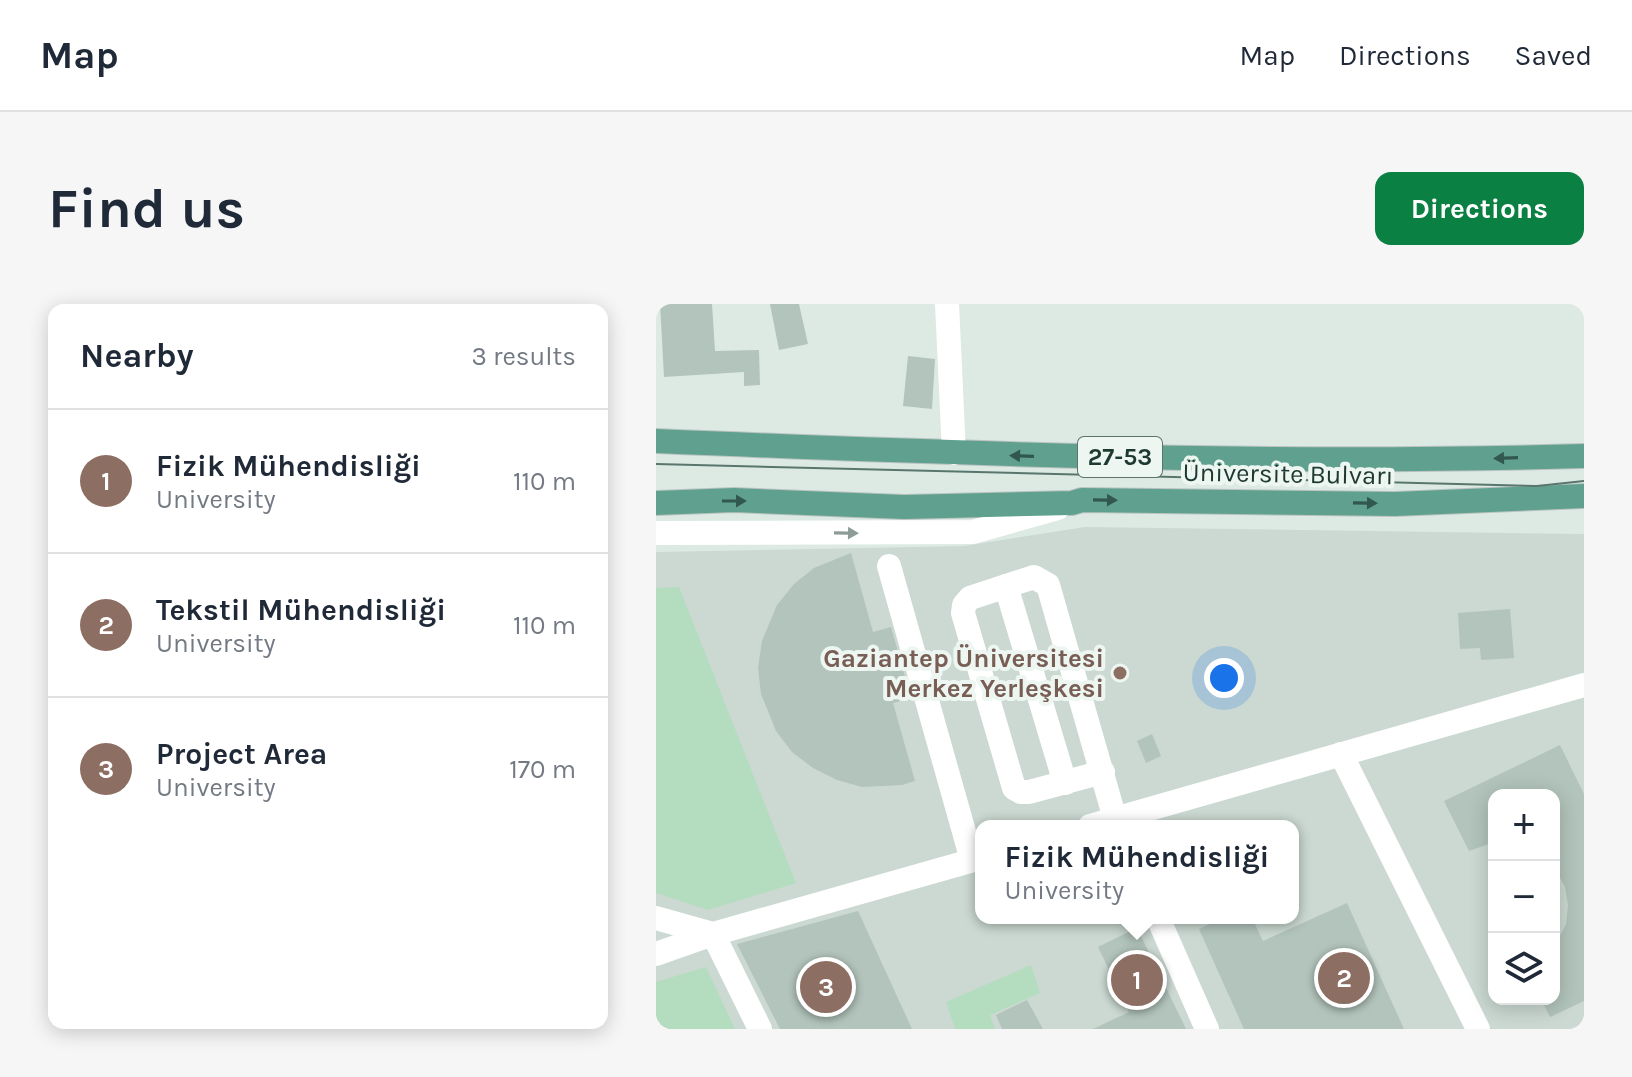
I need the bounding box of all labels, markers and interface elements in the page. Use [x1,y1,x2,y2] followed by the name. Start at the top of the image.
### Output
[40,33,119,78] text: Map
[1240,39,1295,72] text: Map
[1339,39,1471,72] text: Directions
[1515,39,1592,72] text: Saved
[1375,172,1584,245] button: Directions
[48,176,245,241] text: Find us
[80,336,194,376] text: Nearby
[472,341,576,372] text: 3 results
[1078,437,1162,477] road number: 27-53
[156,448,421,484] text: Fizik Mühendisliği
[1009,449,1034,462] one-way arrow
[1493,452,1518,465] one-way arrow
[1182,457,1394,491] street label: Üniversite Bulvarı
[101,466,111,497] text: 1
[513,466,576,497] text: 110 m
[156,484,276,515] text: University
[1093,494,1118,506] one-way arrow
[722,495,747,507] one-way arrow
[1353,497,1378,510] one-way arrow
[834,527,859,540] one-way arrow
[156,592,446,628] text: Tekstil Mühendisliği
[98,610,114,641] text: 2
[513,610,576,641] text: 110 m
[156,628,276,659] text: University
[823,643,1104,704] place label: Gaziantep Üniversitesi Merkez Yerleşkesi
[1204,658,1244,698] your location
[1111,664,1129,682] marker: Gaziantep Üniversitesi Merkez Yerleşkesi
[156,736,327,772] text: Project Area
[98,754,114,785] text: 3
[509,754,576,785] text: 170 m
[156,772,276,803] text: University
[1488,789,1560,1005] map controls
[1488,789,1560,861] button: +
[975,820,1299,924] popup
[1005,839,1269,875] text: Fizik Mühendisliği
[1488,861,1560,933] button: −
[1005,875,1124,906] text: University
[1488,933,1560,1005] button: layers
[1318,948,1370,1008] pin: 2
[1111,950,1163,1010] pin: 1
[800,957,852,1017] pin: 3

